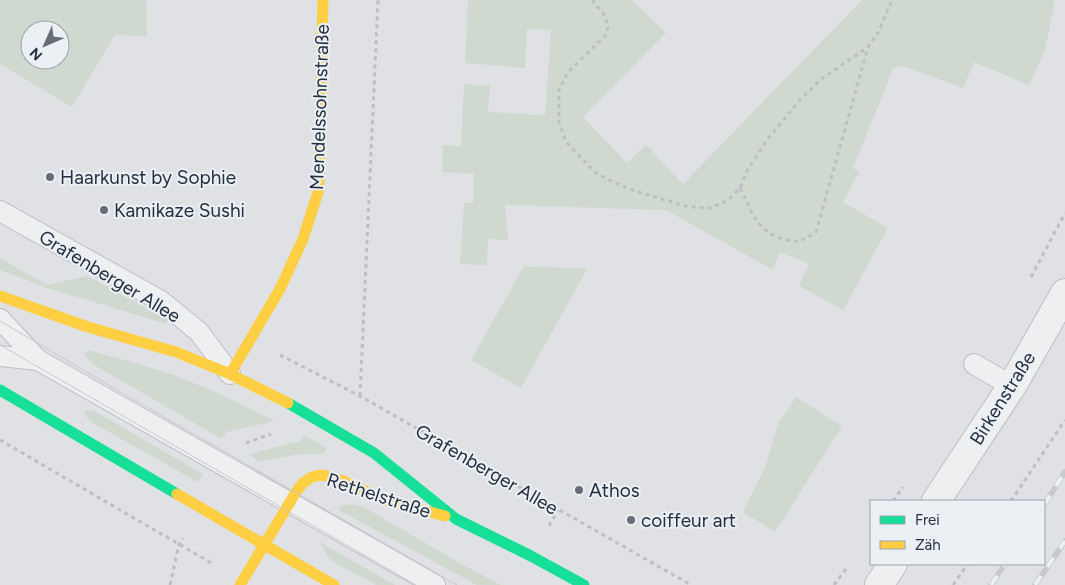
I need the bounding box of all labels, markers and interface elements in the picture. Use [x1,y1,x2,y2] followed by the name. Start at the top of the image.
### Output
[20,20,70,70] north arrow
[305,24,334,190] street label: Mendelssohnstraße
[26,44,46,64] text: N
[60,166,236,189] place label: Haarkunst by Sophie
[44,171,56,183] marker: Haarkunst by Sophie
[114,199,245,222] place label: Kamikaze Sushi
[98,204,110,216] marker: Kamikaze Sushi
[35,225,185,328] street label: Grafenberger Allee
[965,347,1040,449] street label: Birkenstraße
[411,419,562,520] street label: Grafenberger Allee
[324,468,434,523] street label: Rethelstraße
[589,479,640,502] place label: Athos
[573,484,585,496] marker: Athos
[870,500,1045,565] legend
[641,509,736,532] place label: coiffeur art
[915,511,940,529] text: Frei
[625,514,637,526] marker: coiffeur art
[915,536,941,554] text: Zäh

